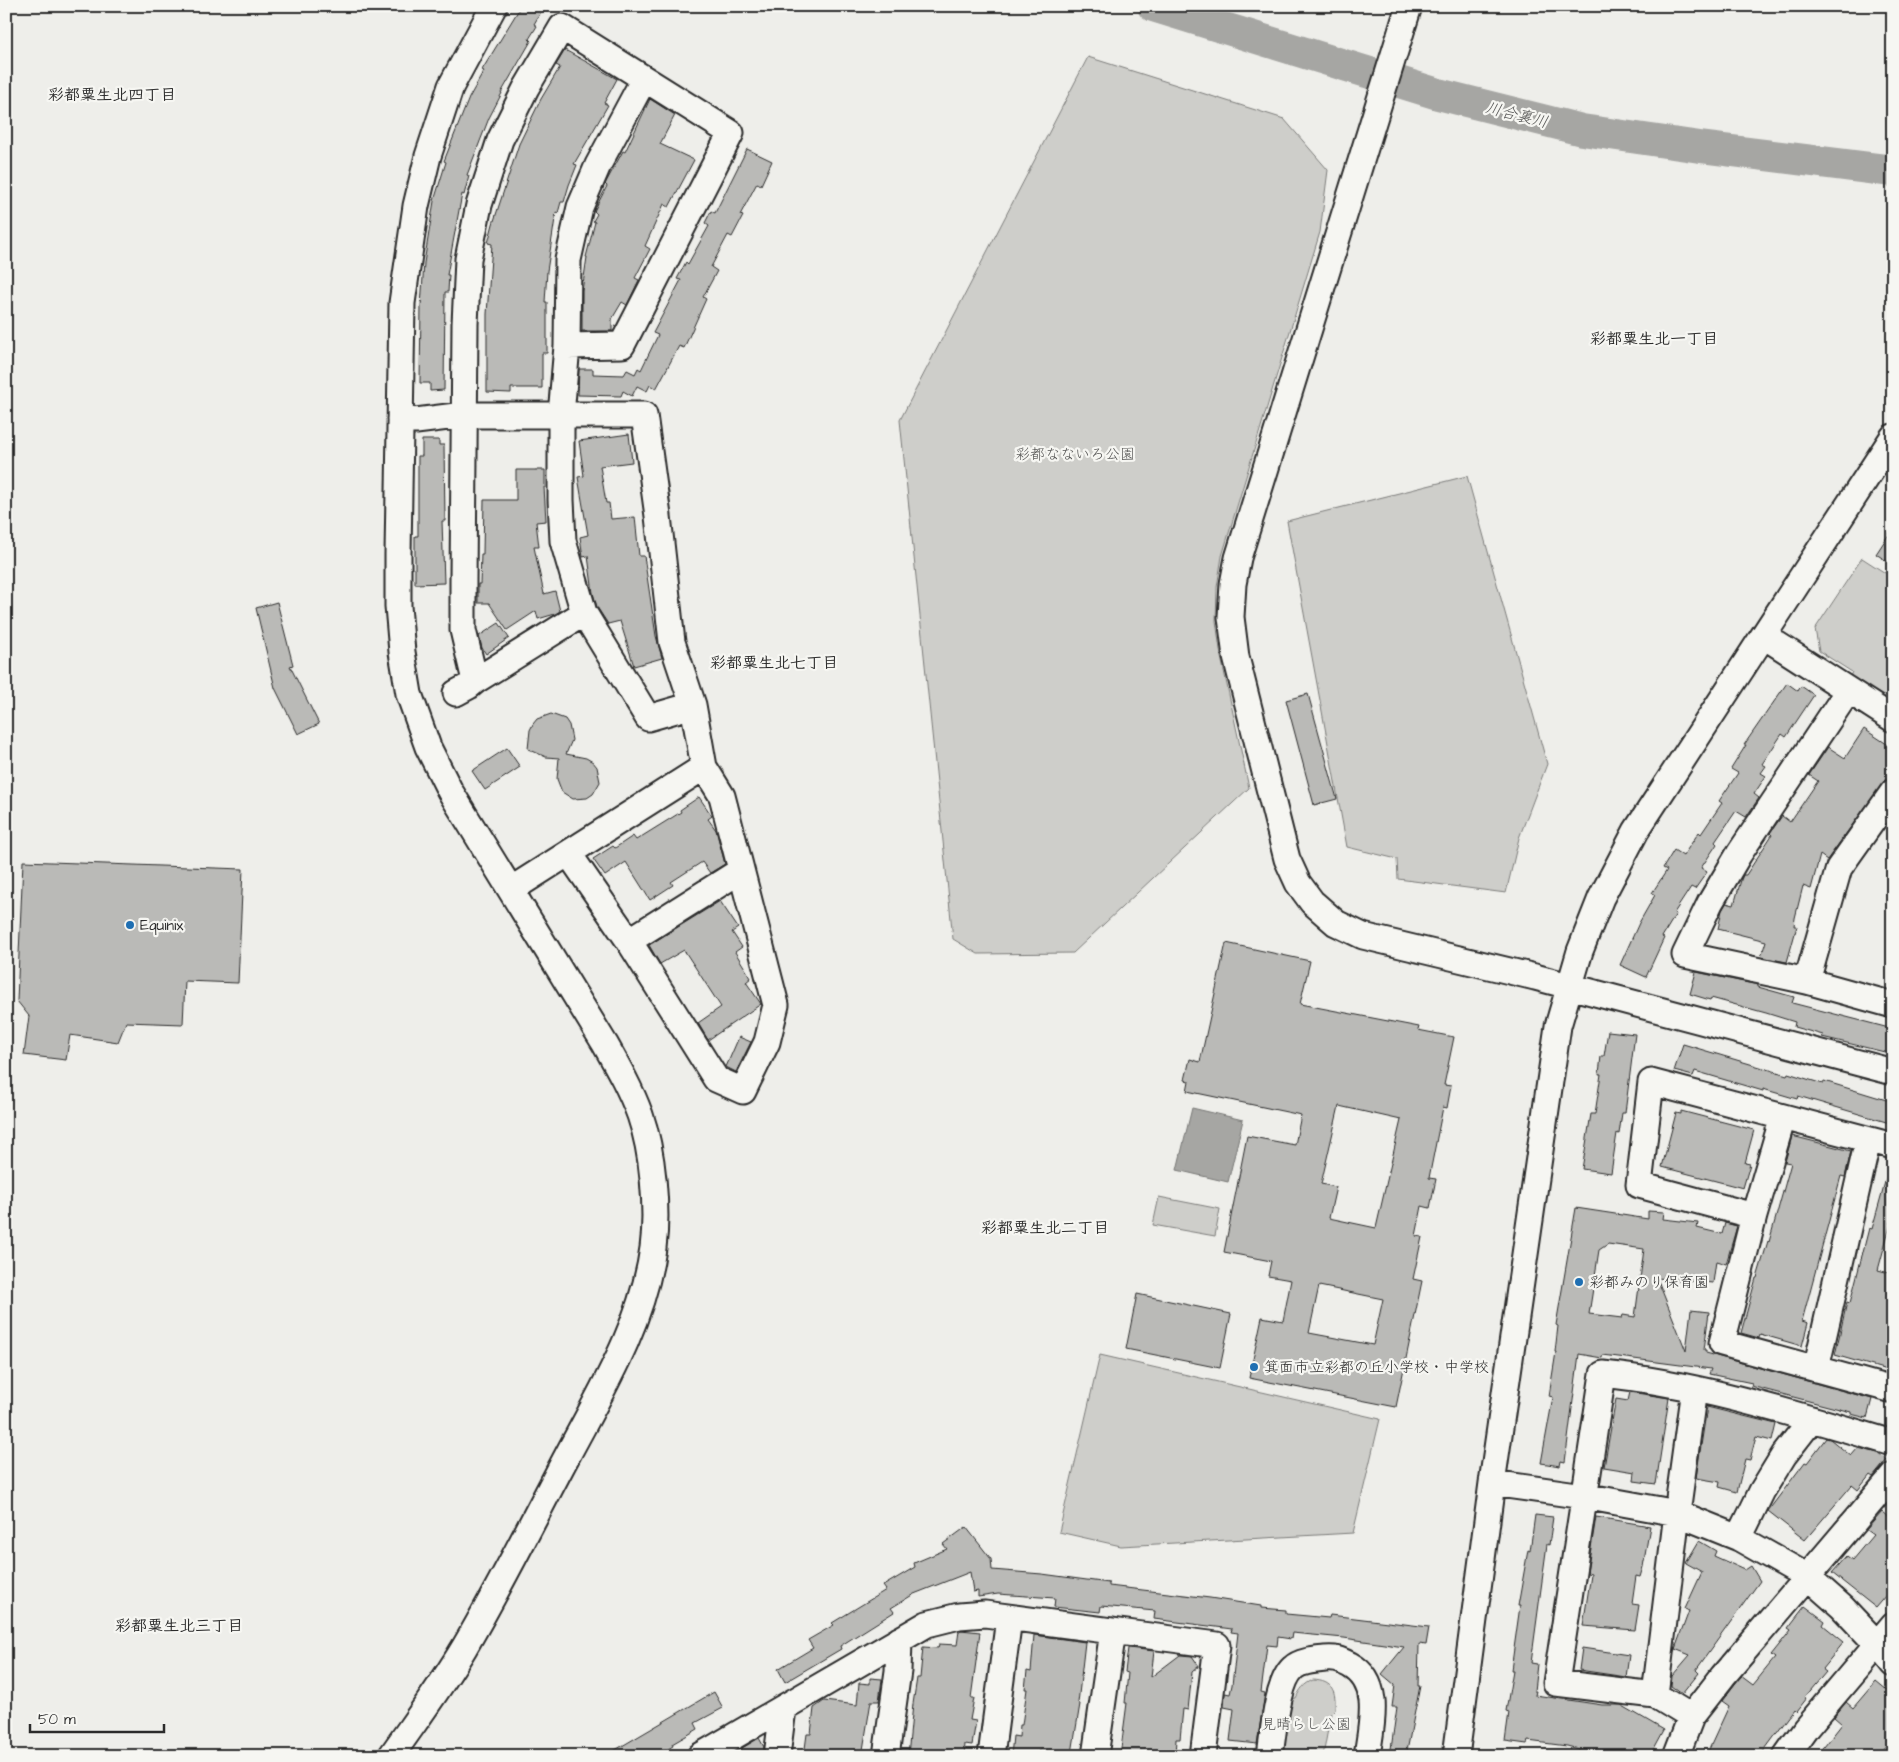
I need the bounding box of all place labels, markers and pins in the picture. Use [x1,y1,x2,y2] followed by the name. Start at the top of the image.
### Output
[140,915,184,936] place label: Equinix
[124,919,136,931] marker: Equinix
[1589,1272,1709,1293] place label: 彩都みのり保育園
[1573,1276,1585,1288] marker: 彩都みのり保育園
[1264,1357,1489,1378] place label: 箕面市立彩都の丘小学校・中学校
[1248,1361,1260,1373] marker: 箕面市立彩都の丘小学校・中学校

